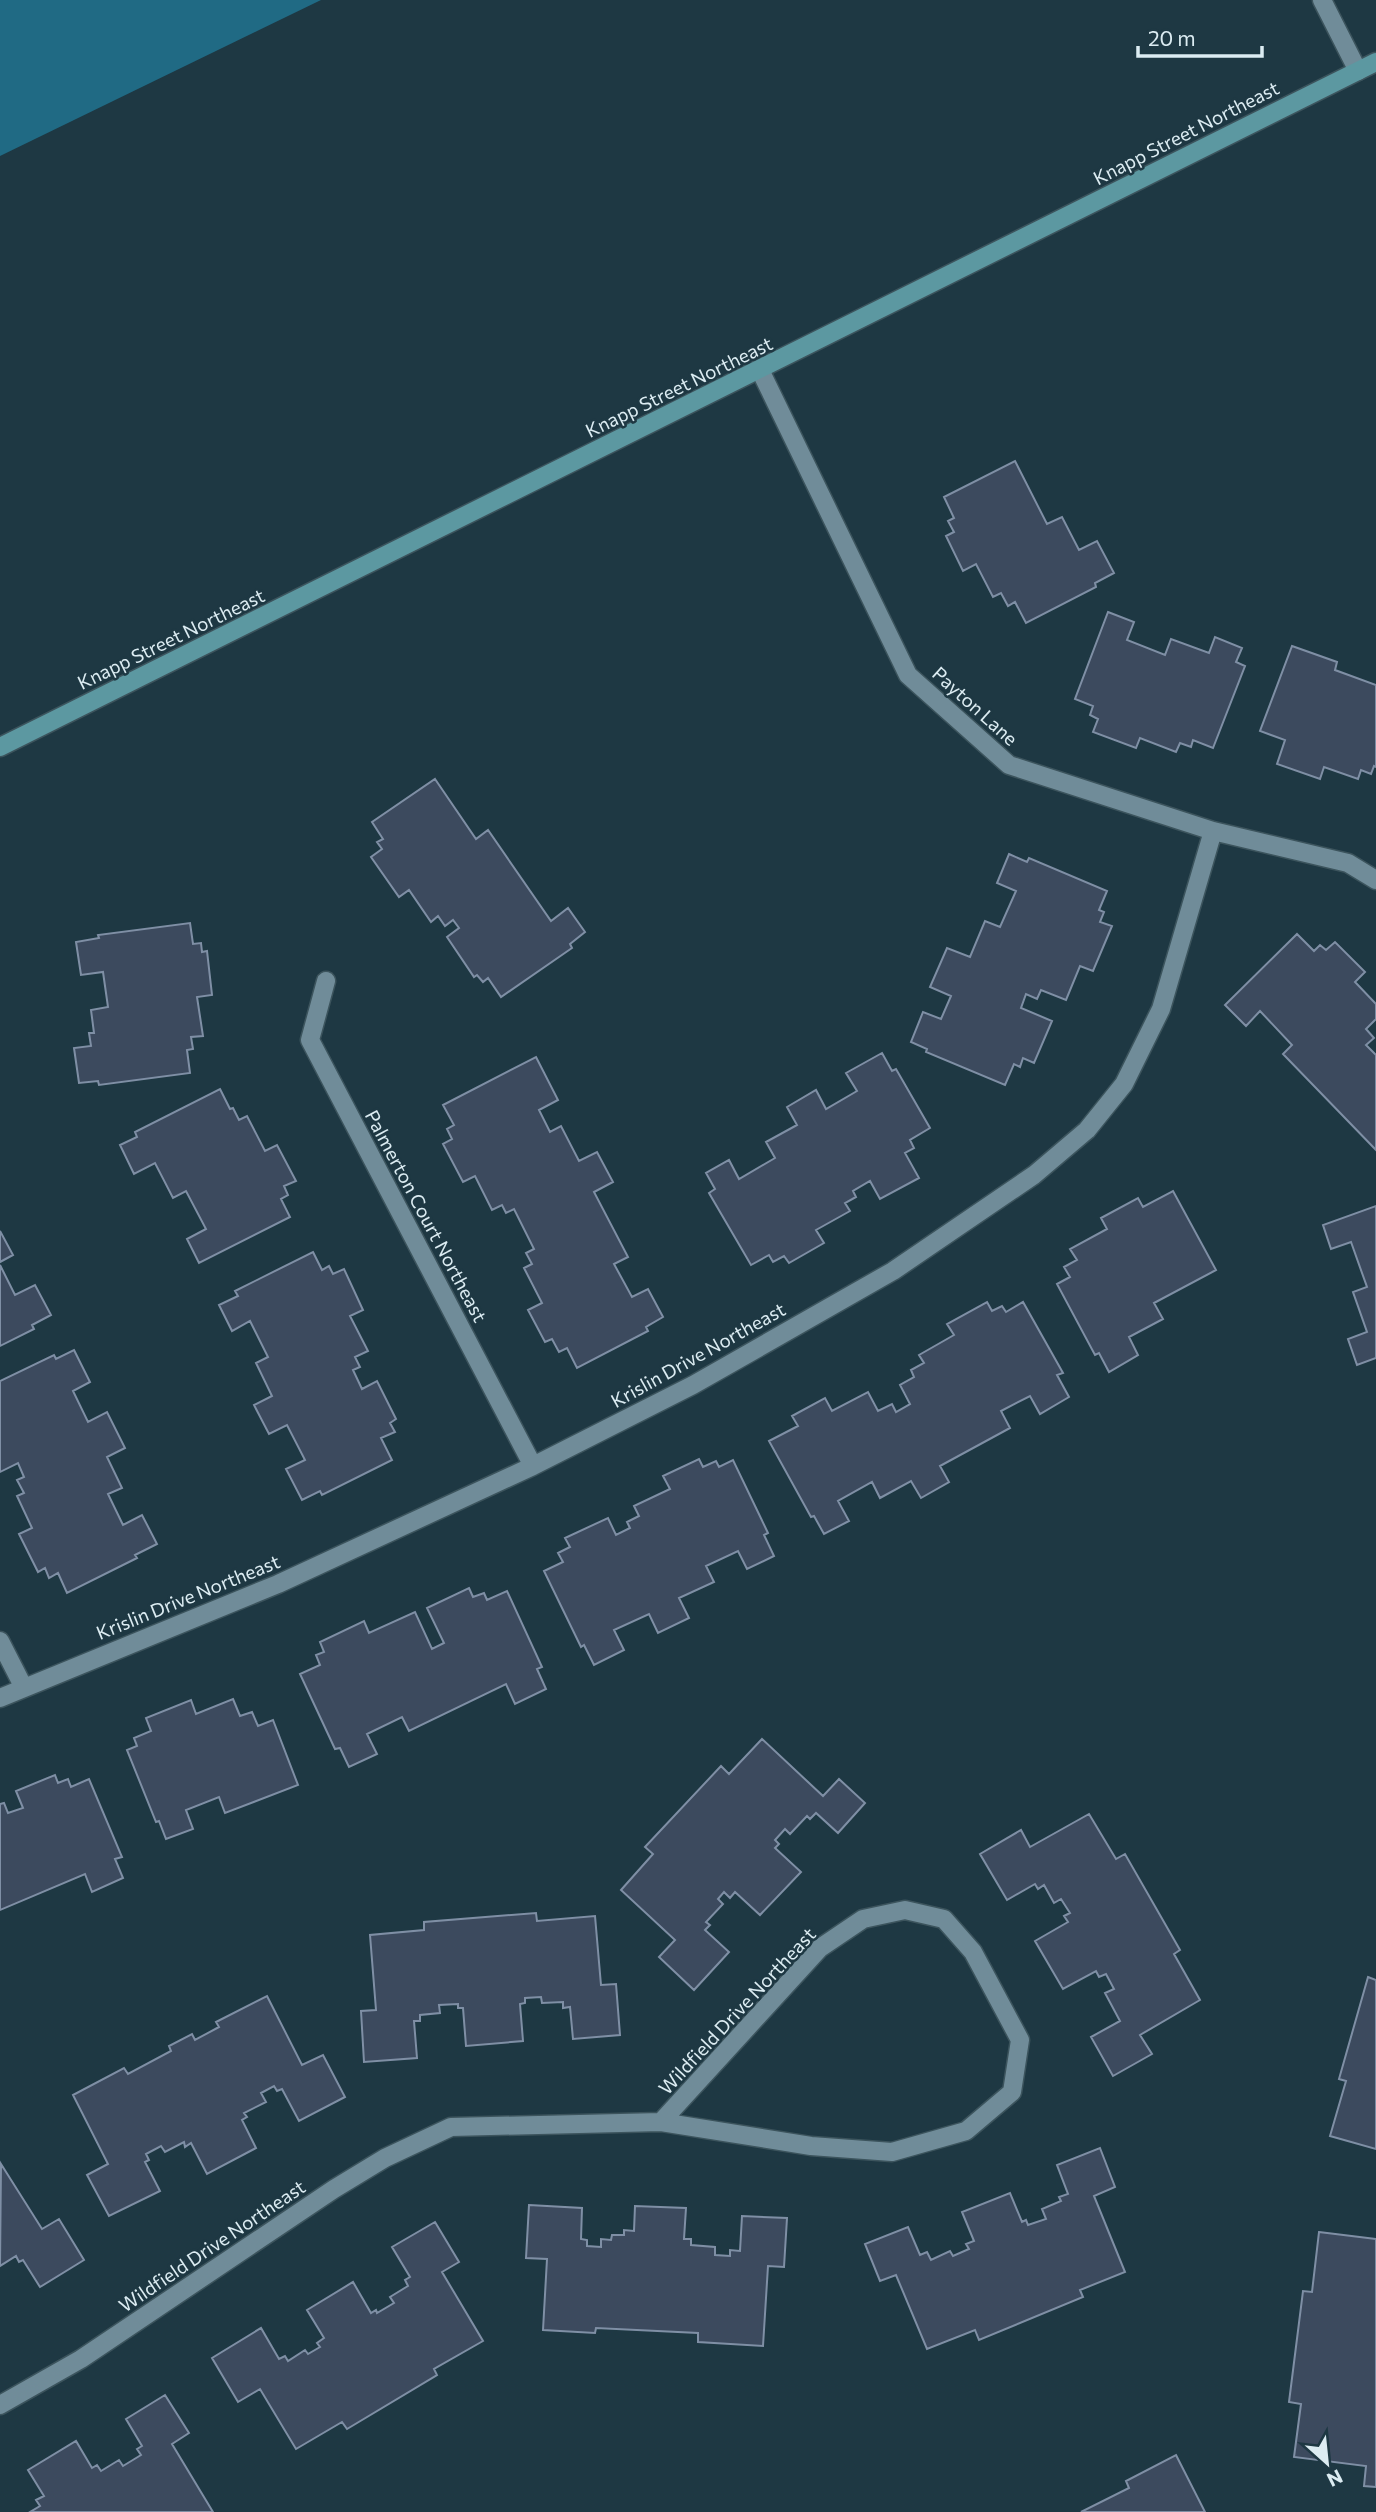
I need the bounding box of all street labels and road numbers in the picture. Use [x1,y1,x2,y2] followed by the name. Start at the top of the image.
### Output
[1089,76,1283,189] street label: Knapp Street Northeast
[581,331,776,442] street label: Knapp Street Northeast
[73,583,268,694] street label: Knapp Street Northeast
[928,661,1023,750] street label: Payton Lane
[361,1106,492,1326] street label: Palmerton Court Northeast
[606,1297,789,1412] street label: Krislin Drive Northeast
[93,1549,283,1644] street label: Krislin Drive Northeast
[653,1922,820,2099] street label: Wildfield Drive Northeast
[114,2175,309,2317] street label: Wildfield Drive Northeast

